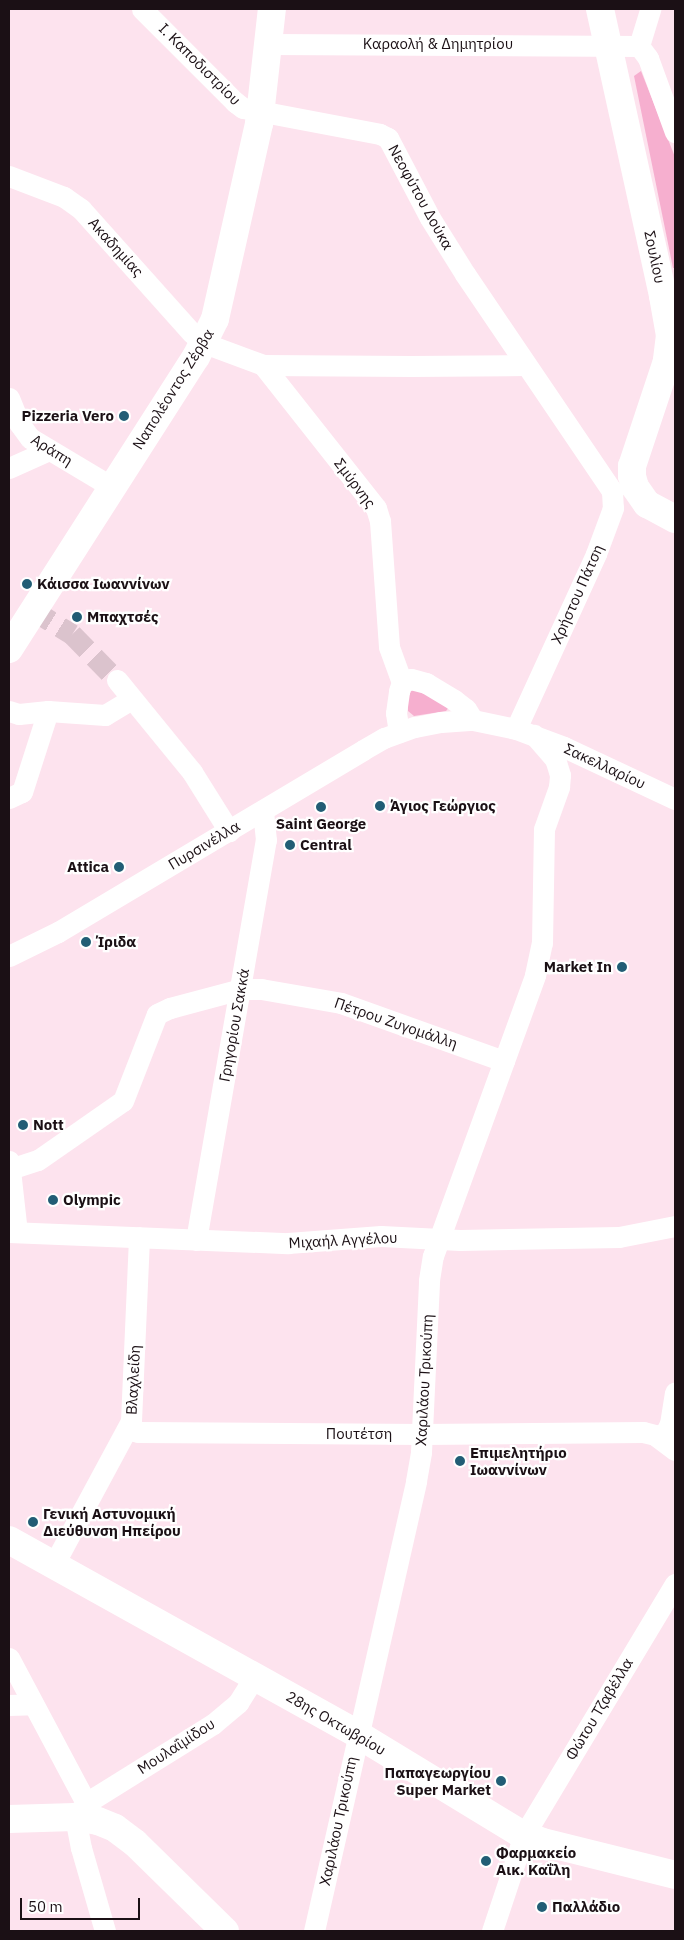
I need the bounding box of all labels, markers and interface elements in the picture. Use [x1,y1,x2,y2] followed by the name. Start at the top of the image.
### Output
[155,19,245,109] street label: Ι. Καποδιστρίου
[363,35,513,53] street label: Καραολή & Δημητρίου
[385,141,457,253] street label: Νεοφύτου Δούκα
[85,214,147,280] street label: Ακαδημίας
[641,229,669,285] street label: Σουλίου
[129,325,217,453] street label: Ναπολέοντος Ζέρβα
[22,407,114,425] place label: Pizzeria Vero
[118,410,130,422] marker: Pizzeria Vero
[28,430,76,470] street label: Αράπη
[331,455,379,511] street label: Σμύρνης
[547,542,607,646] street label: Χρήστου Πάτση
[37,575,170,593] place label: Κάισσα Ιωαννίνων
[21,578,33,590] marker: Κάισσα Ιωαννίνων
[87,608,159,626] place label: Μπαχτσές
[71,611,83,623] marker: Μπαχτσές
[561,739,649,793] street label: Σακελλαρίου
[390,797,496,815] place label: Άγιος Γεώργιος
[374,800,386,812] marker: Άγιος Γεώργιος
[315,801,327,813] marker: Saint George
[276,815,366,833] place label: Saint George
[165,817,243,873] street label: Πυρσινέλλα
[300,836,352,854] place label: Central
[284,839,296,851] marker: Central
[67,858,109,876] place label: Attica
[113,861,125,873] marker: Attica
[96,933,136,951] place label: Ίριδα
[80,936,92,948] marker: Ίριδα
[544,958,612,976] place label: Market In
[616,961,628,973] marker: Market In
[215,967,253,1083] street label: Γρηγορίου Σακκά
[332,993,460,1053] street label: Πέτρου Ζυγομάλλη
[33,1116,64,1134] place label: Nott
[17,1119,29,1131] marker: Nott
[63,1191,121,1209] place label: Olympic
[47,1194,59,1206] marker: Olympic
[288,1228,398,1252] street label: Μιχαήλ Αγγέλου
[412,1314,436,1446] street label: Χαριλάου Τρικούπη
[122,1344,144,1416] street label: Βλαχλείδη
[326,1425,392,1443] street label: Πουτέτση
[470,1443,567,1478] place label: Επιμελητήριο Ιωαννίνων
[454,1455,466,1467] marker: Επιμελητήριο Ιωαννίνων
[43,1504,181,1539] place label: Γενική Αστυνομική Διεύθυνση Ηπείρου
[27,1516,39,1528] marker: Γενική Αστυνομική Διεύθυνση Ηπείρου
[561,1655,637,1763] street label: Φώτου Τζαβέλλα
[283,1687,389,1759] street label: 28ης Οκτωβρίου
[134,1714,218,1778] street label: Μουλαΐμίδου
[315,1755,361,1887] street label: Χαριλάου Τρικούπη
[385,1763,491,1798] place label: Παπαγεωργίου Super Market
[495,1775,507,1787] marker: Παπαγεωργίου Super Market
[496,1843,576,1878] place label: Φαρμακείο Αικ. Καΐλη
[480,1855,492,1867] marker: Φαρμακείο Αικ. Καΐλη
[22,1888,142,1920] scale bar
[28,1897,63,1916] text: 50 m
[552,1898,620,1916] place label: Παλλάδιο
[536,1901,548,1913] marker: Παλλάδιο

